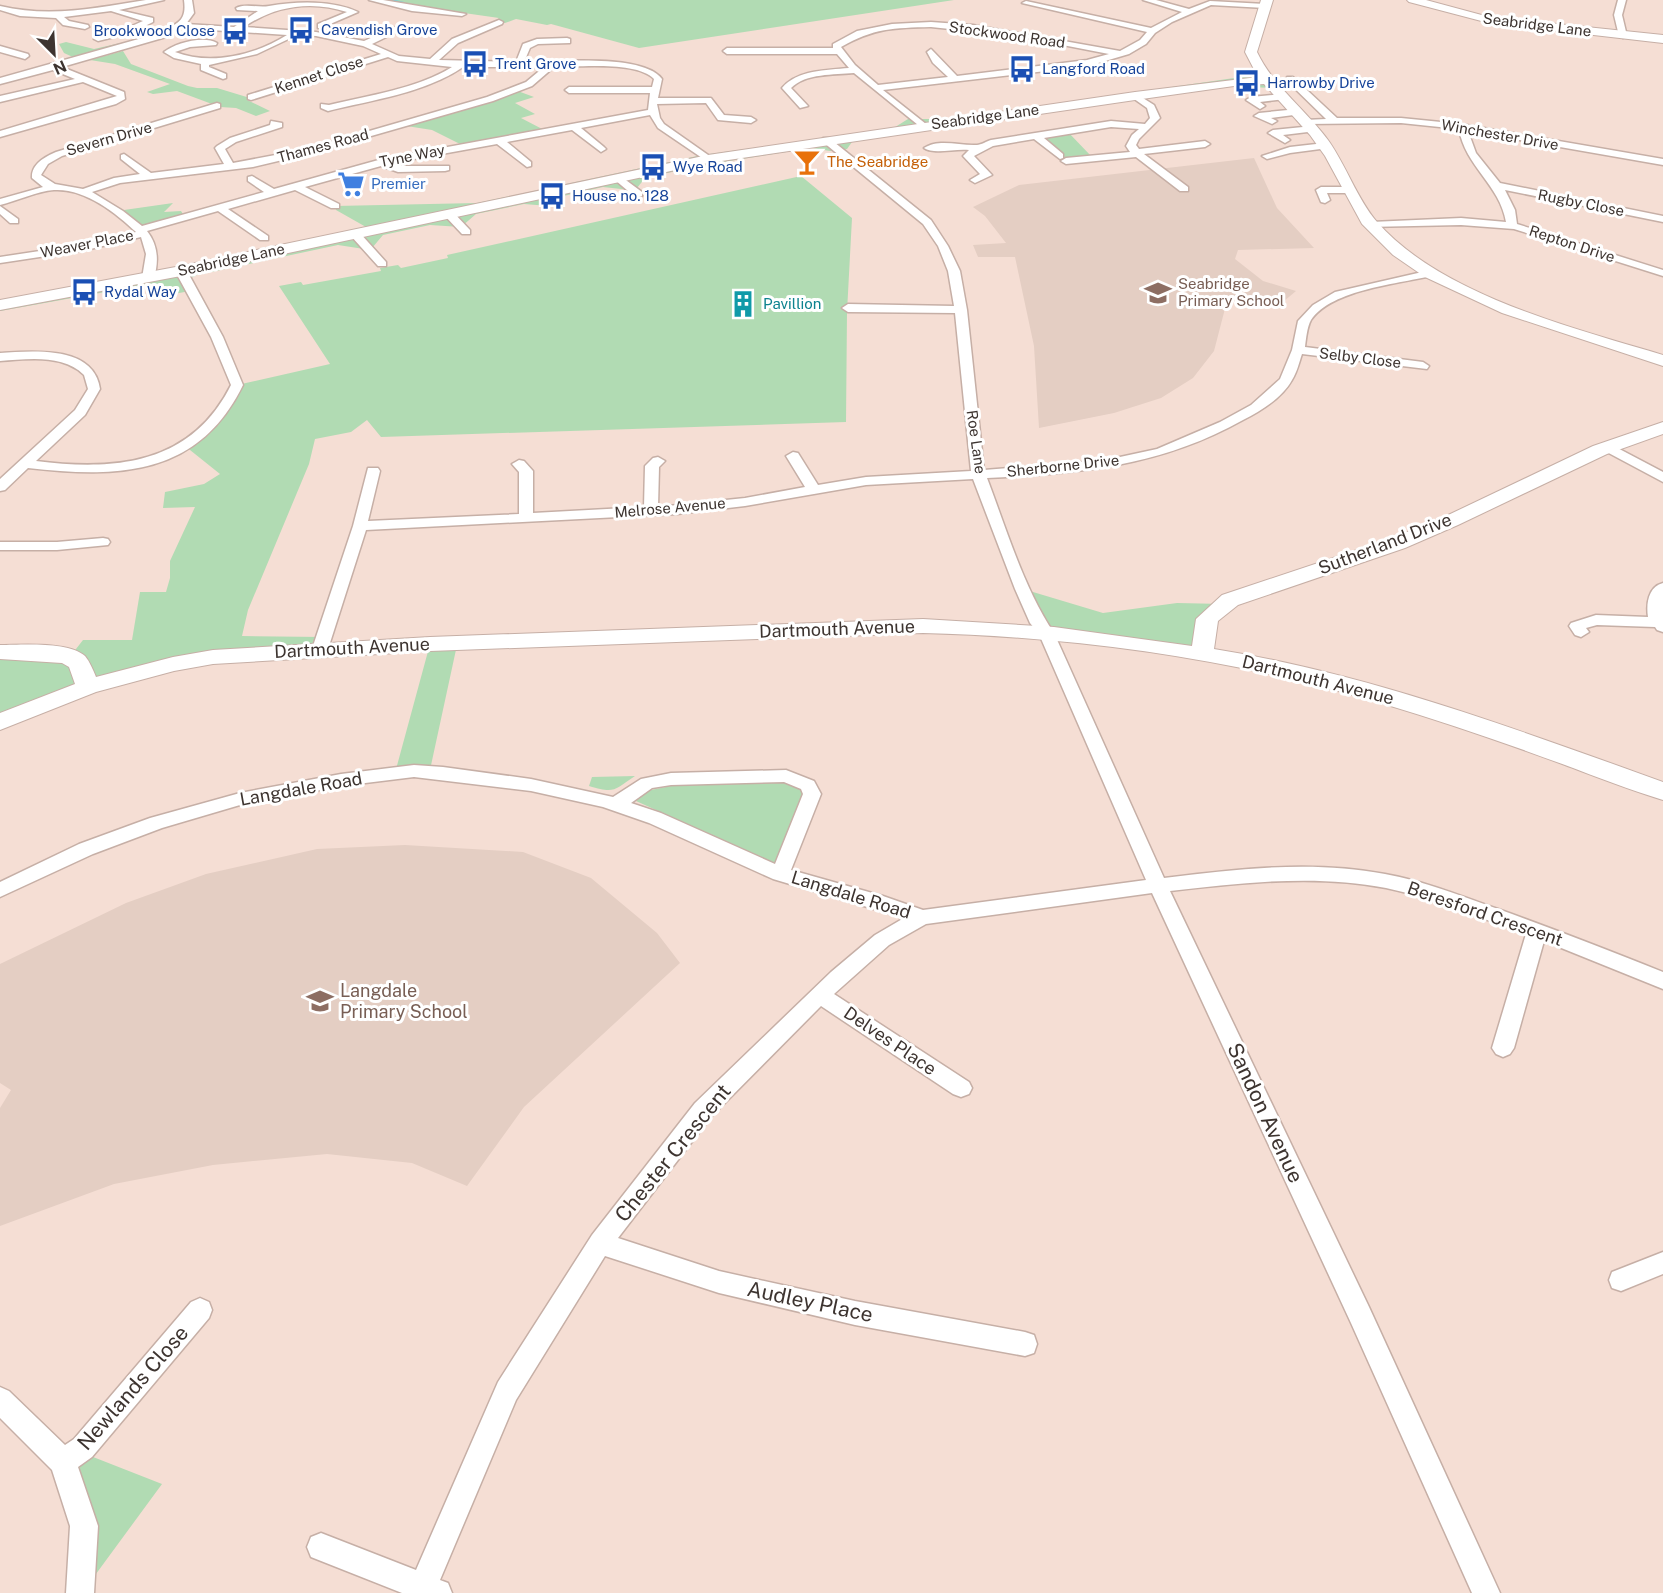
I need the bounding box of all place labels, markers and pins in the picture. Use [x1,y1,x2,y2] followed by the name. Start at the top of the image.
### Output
[286,15,316,45] bus stop icon: Cavendish Grove
[220,16,250,46] bus stop icon: Brookwood Close
[321,21,437,38] place label: Cavendish Grove
[93,22,215,39] place label: Brookwood Close
[460,49,490,79] bus stop icon: Trent Grove
[1007,54,1037,84] bus stop icon: Langford Road
[495,55,576,72] place label: Trent Grove
[1042,60,1145,77] place label: Langford Road
[1232,68,1262,98] bus stop icon: Harrowby Drive
[1267,74,1375,91] place label: Harrowby Drive
[792,147,822,177] bar icon: The Seabridge
[638,152,668,182] bus stop icon: Wye Road
[827,153,928,170] place label: The Seabridge
[673,158,743,175] place label: Wye Road
[336,169,366,199] supermarket icon: Premier
[371,175,426,192] place label: Premier
[537,181,567,211] bus stop icon: House no. 128
[572,187,669,204] place label: House no. 128
[1178,275,1284,309] place label: Seabridge Primary School
[69,277,99,307] bus stop icon: Rydal Way
[1143,278,1173,308] school or university icon: Seabridge Primary School
[104,283,177,300] place label: Rydal Way
[728,289,758,319] building icon: Pavillion
[763,295,821,312] place label: Pavillion
[340,980,468,1022] place label: Langdale Primary School
[305,986,335,1016] school or university icon: Langdale Primary School

